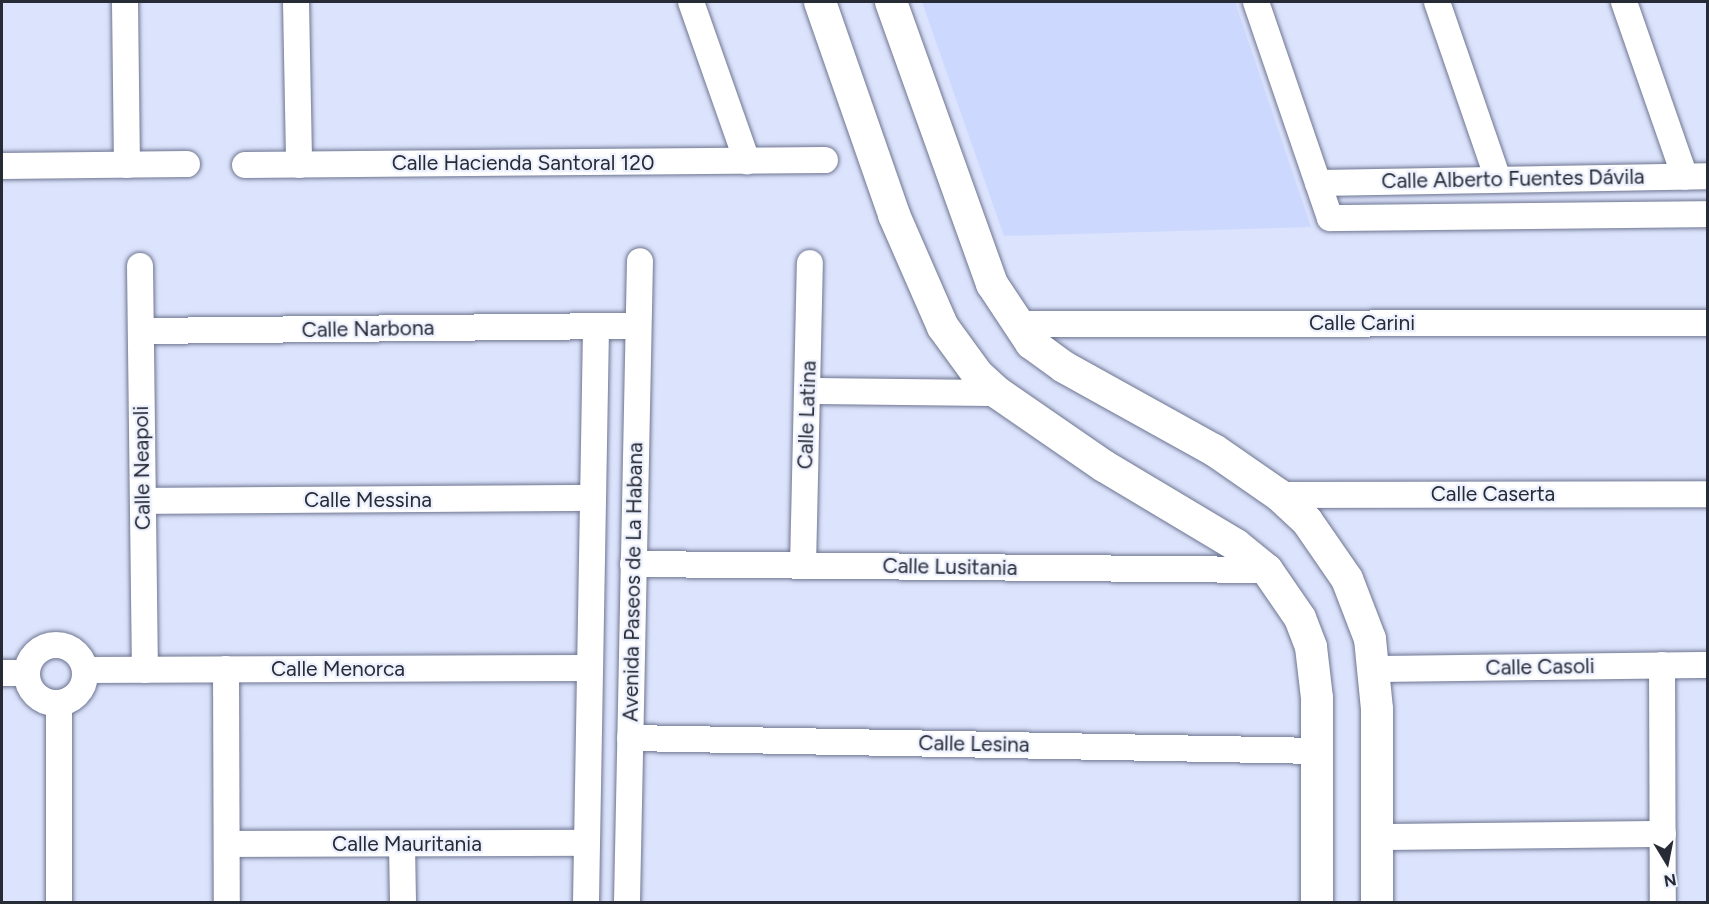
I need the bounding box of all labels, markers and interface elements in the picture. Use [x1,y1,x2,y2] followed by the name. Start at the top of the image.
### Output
[392,150,654,176] street label: Calle Hacienda Santoral 120
[1381,164,1645,194] street label: Calle Alberto Fuentes Dávila
[1309,310,1415,336] street label: Calle Carini
[301,315,435,343] street label: Calle Narbona
[793,360,821,470] street label: Calle Latina
[128,406,156,530] street label: Calle Neapoli
[618,442,648,722] street label: Avenida Paseos de La Habana
[1431,481,1555,507] street label: Calle Caserta
[304,487,432,513] street label: Calle Messina
[882,553,1018,581] street label: Calle Lusitania
[1485,653,1595,681] street label: Calle Casoli
[271,656,405,682] street label: Calle Menorca
[918,730,1030,758] street label: Calle Lesina
[332,831,482,857] street label: Calle Mauritania
[1637,832,1697,892] north arrow
[1662,870,1678,891] text: N

